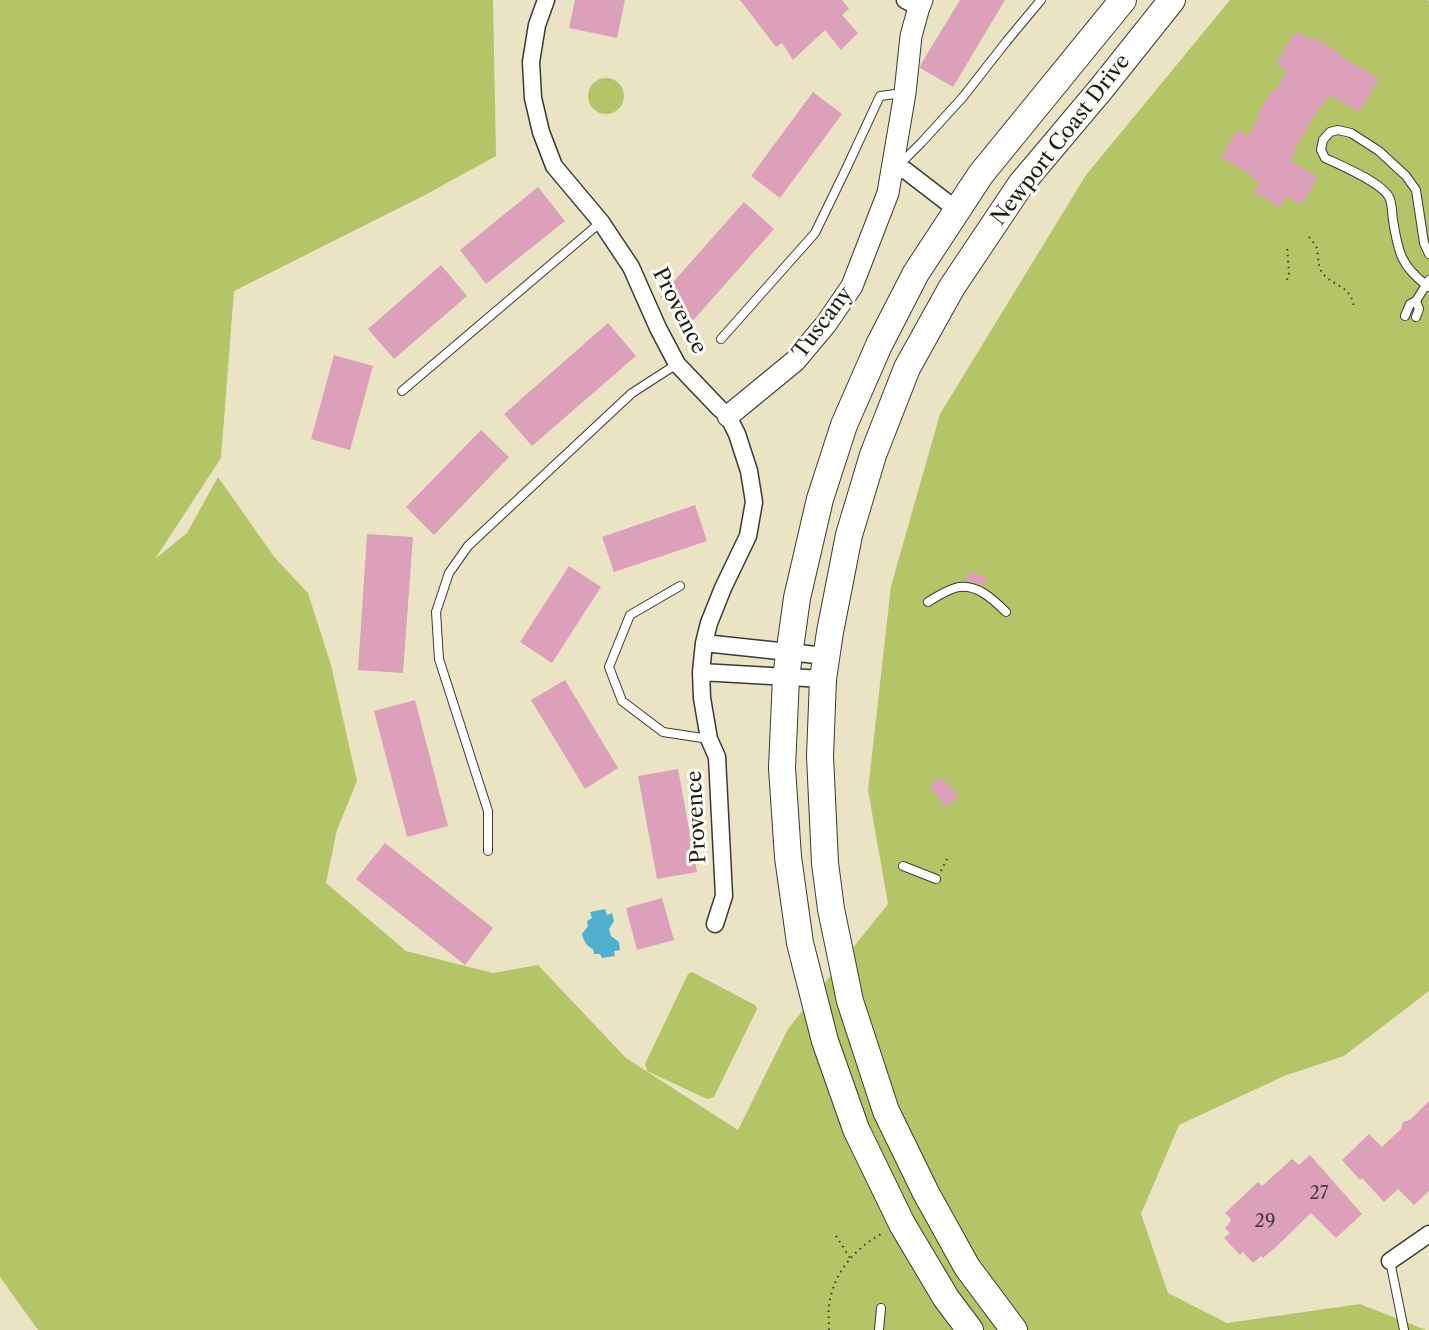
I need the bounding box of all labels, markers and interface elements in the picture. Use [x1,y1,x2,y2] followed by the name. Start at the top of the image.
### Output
[986,49,1136,231] street label: Newport Coast Drive
[647,264,711,358] street label: Provence
[788,282,858,364] street label: Tuscany
[682,770,712,864] street label: Provence
[1309,1183,1329,1205] house number: 27
[1255,1211,1275,1233] house number: 29

